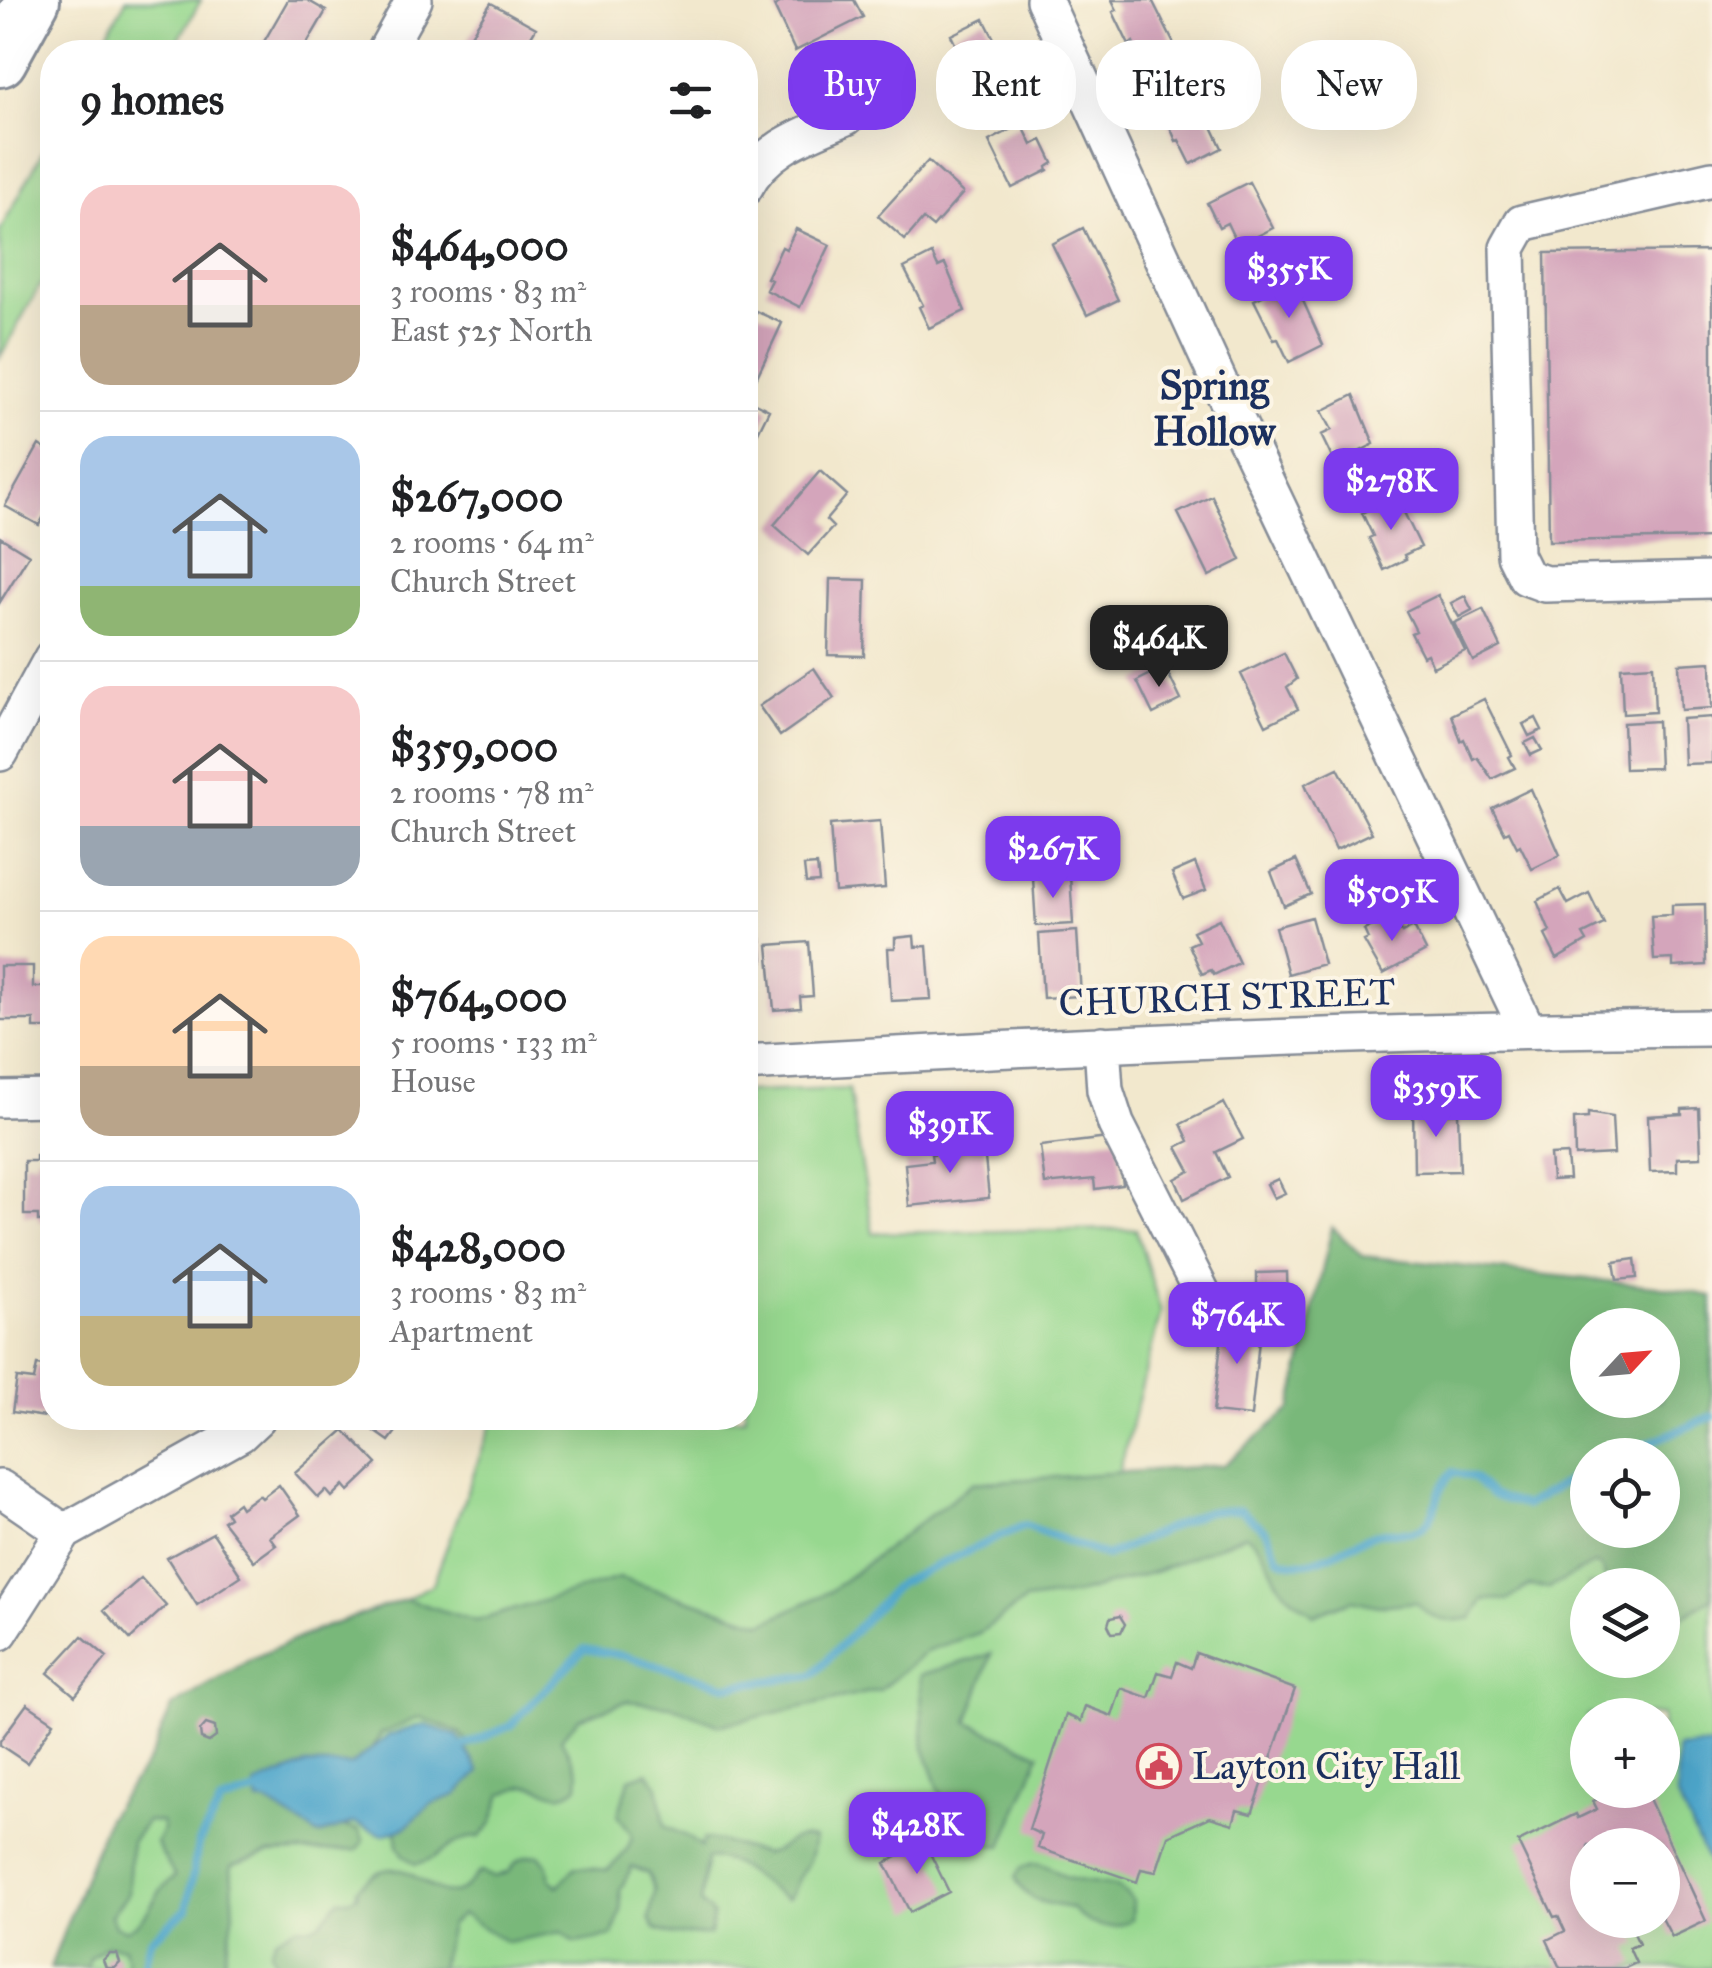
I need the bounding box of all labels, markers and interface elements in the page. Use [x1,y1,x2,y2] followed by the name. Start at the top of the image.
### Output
[788,40,916,130] chip: Buy
[936,40,1076,130] chip: Rent
[1096,40,1261,130] chip: Filters
[1281,40,1417,130] chip: New
[663,73,718,128] icon: filters
[80,74,224,126] text: 9 homes
[390,220,569,272] text: $464,000
[160,225,280,345] icon: home
[1219,236,1359,321] pin: $355K
[1247,249,1331,288] text: $355K
[390,272,586,311] text: 3 rooms · 83 m²
[390,311,592,350] text: East 525 North
[1153,361,1277,456] district label: Spring Hollow
[1321,448,1461,533] pin: $278K
[1346,461,1436,500] text: $278K
[390,471,564,523] text: $267,000
[160,476,280,596] icon: home
[390,523,594,562] text: 2 rooms · 64 m²
[390,562,576,601] text: Church Street
[1089,605,1229,690] pin: $464K
[1112,618,1206,657] text: $464K
[390,721,558,773] text: $359,000
[160,726,280,846] icon: home
[390,773,594,812] text: 2 rooms · 78 m²
[390,812,576,851] text: Church Street
[983,816,1123,901] pin: $267K
[1007,829,1099,868] text: $267K
[1322,859,1462,944] pin: $505K
[1347,872,1437,911] text: $505K
[1058,968,1396,1026] street label: CHURCH STREET
[390,971,568,1023] text: $764,000
[160,976,280,1096] icon: home
[390,1023,597,1062] text: 5 rooms · 133 m²
[1366,1055,1506,1140] pin: $359K
[390,1062,476,1101] text: House
[1393,1068,1479,1107] text: $359K
[880,1091,1020,1176] pin: $391K
[908,1104,992,1143] text: $391K
[390,1221,566,1273] text: $428,000
[160,1226,280,1346] icon: home
[390,1273,586,1312] text: 3 rooms · 83 m²
[1167,1282,1307,1367] pin: $764K
[1190,1295,1284,1334] text: $764K
[1570,1308,1680,1418] north arrow
[1570,1308,1680,1938] map controls
[390,1312,533,1351] text: Apartment
[1570,1438,1680,1548] button: locate
[1570,1568,1680,1678] button: layers
[1570,1698,1680,1808] button: +
[1136,1743,1182,1789] public building icon: Layton City Hall
[1192,1743,1461,1789] place label: Layton City Hall
[847,1792,987,1877] pin: $428K
[871,1805,963,1844] text: $428K
[1570,1828,1680,1938] button: −

